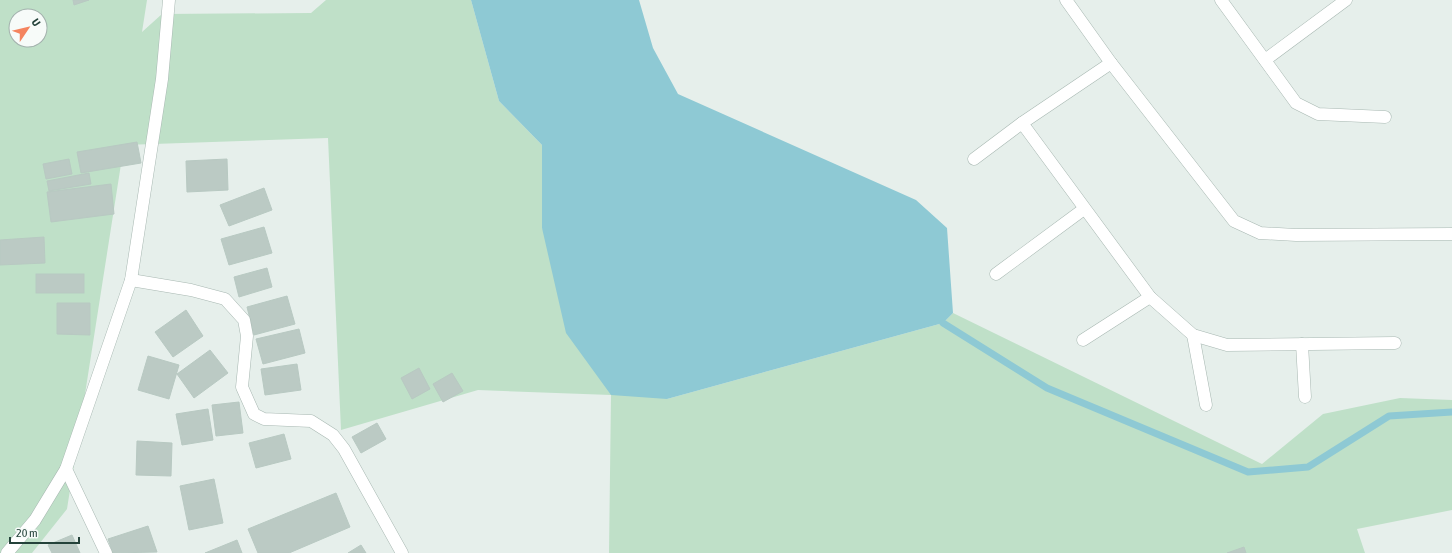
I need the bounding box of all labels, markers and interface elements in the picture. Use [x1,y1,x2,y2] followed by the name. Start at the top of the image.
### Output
[8,8,48,48] north arrow
[29,16,43,28] text: U
[10,519,79,545] scale bar
[16,526,38,540] text: 20 m

